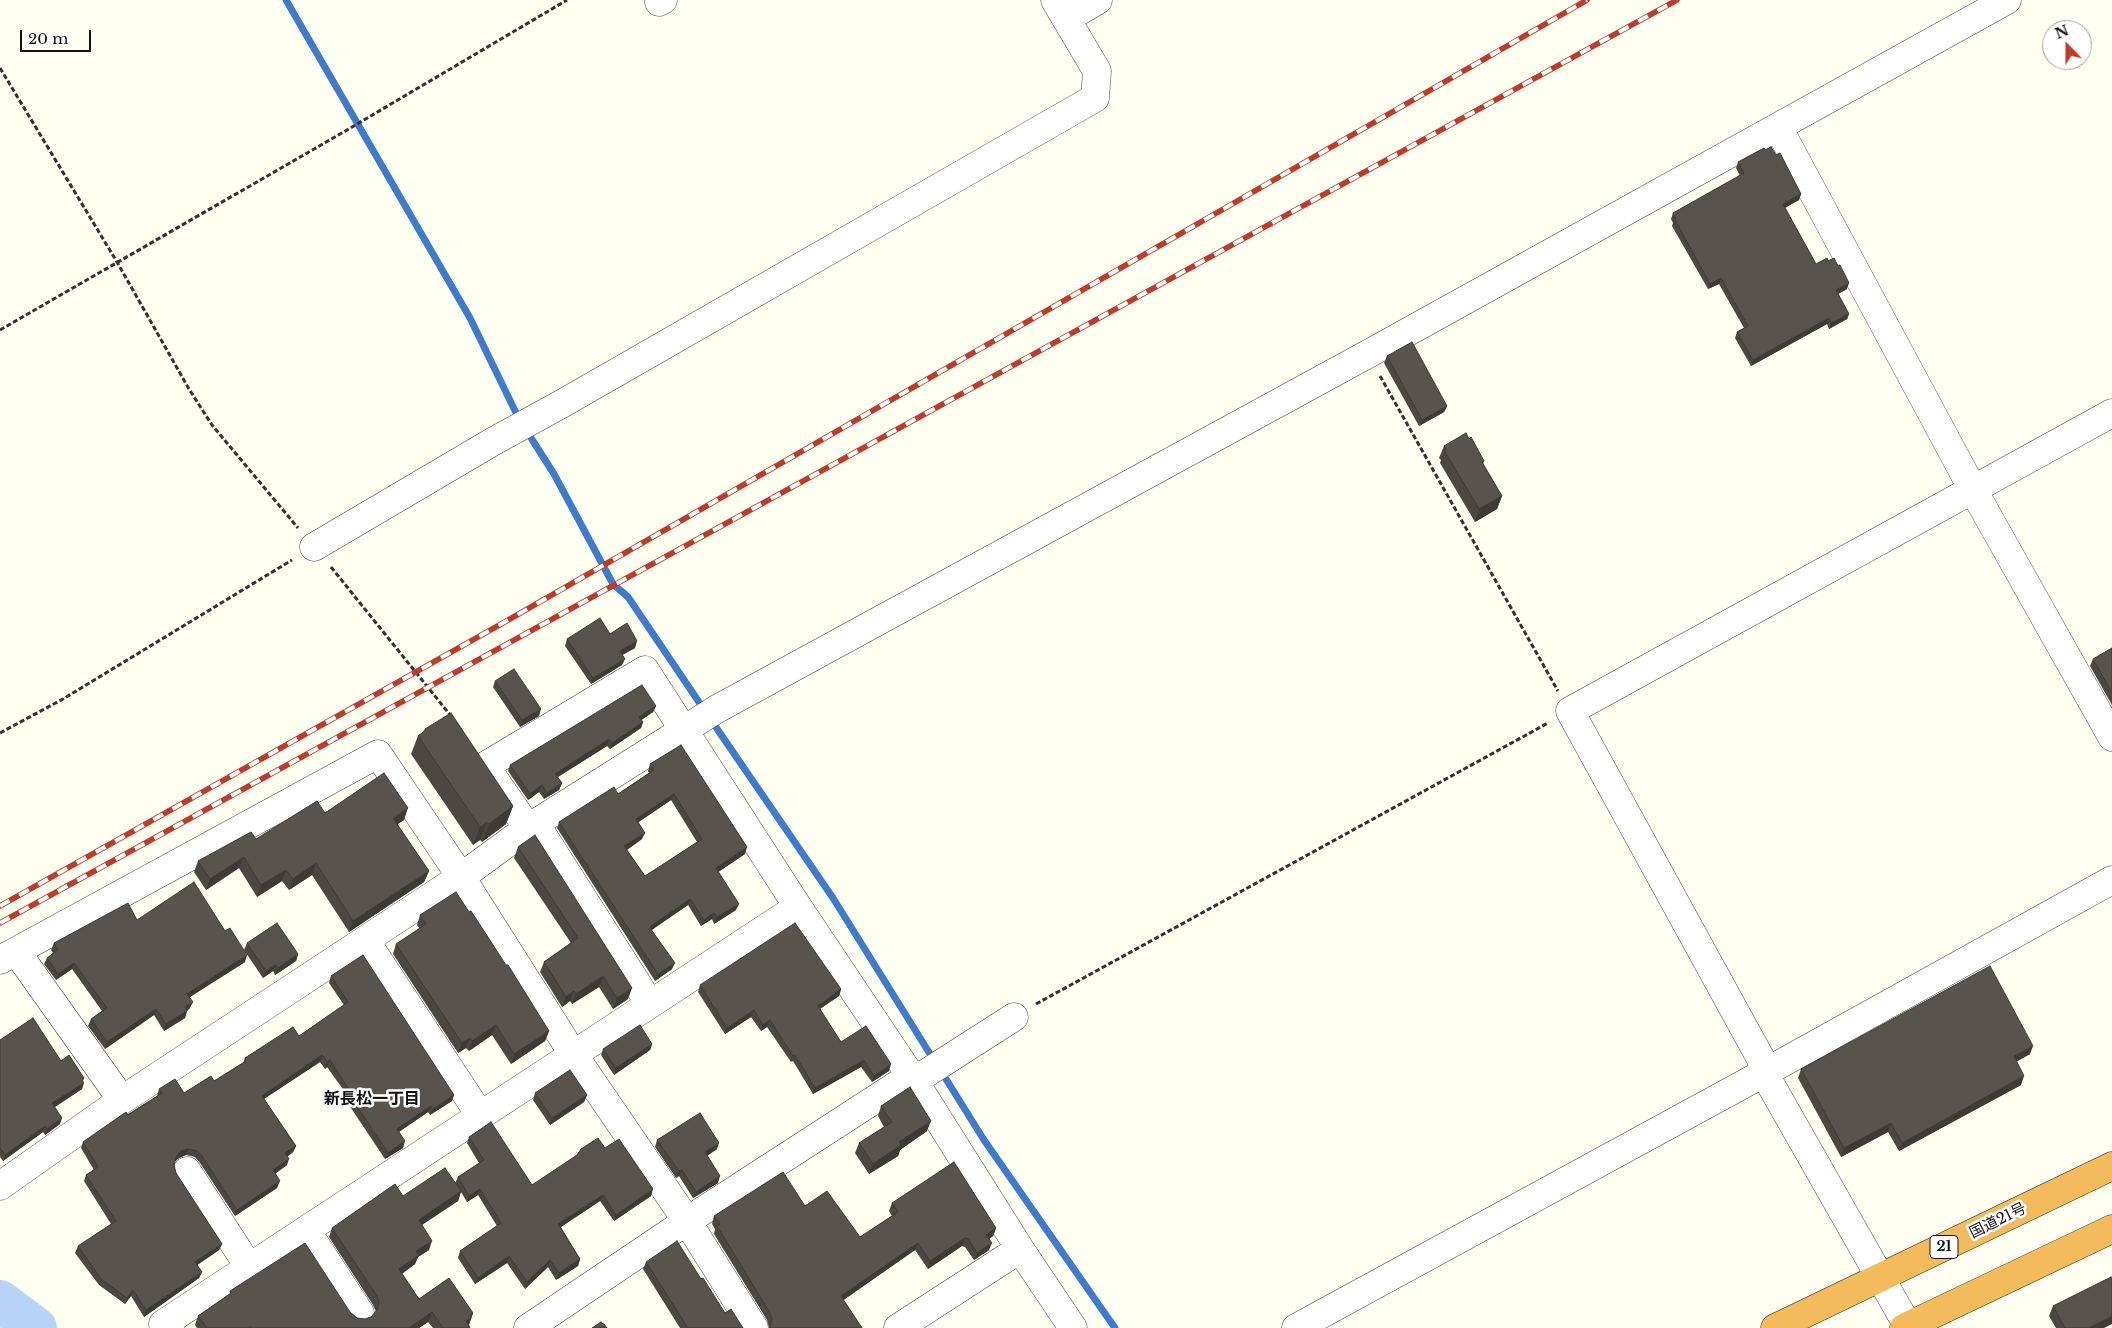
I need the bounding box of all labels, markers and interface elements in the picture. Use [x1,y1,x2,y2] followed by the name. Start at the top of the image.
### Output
[22,20,94,52] scale bar
[2042,20,2092,70] north arrow
[2052,21,2071,43] text: N
[28,29,68,48] text: 20 m
[324,1089,420,1109] district label: 新長松一丁目
[1967,1200,2029,1242] street label: 国道21号
[1930,1236,1958,1258] road number: 21

